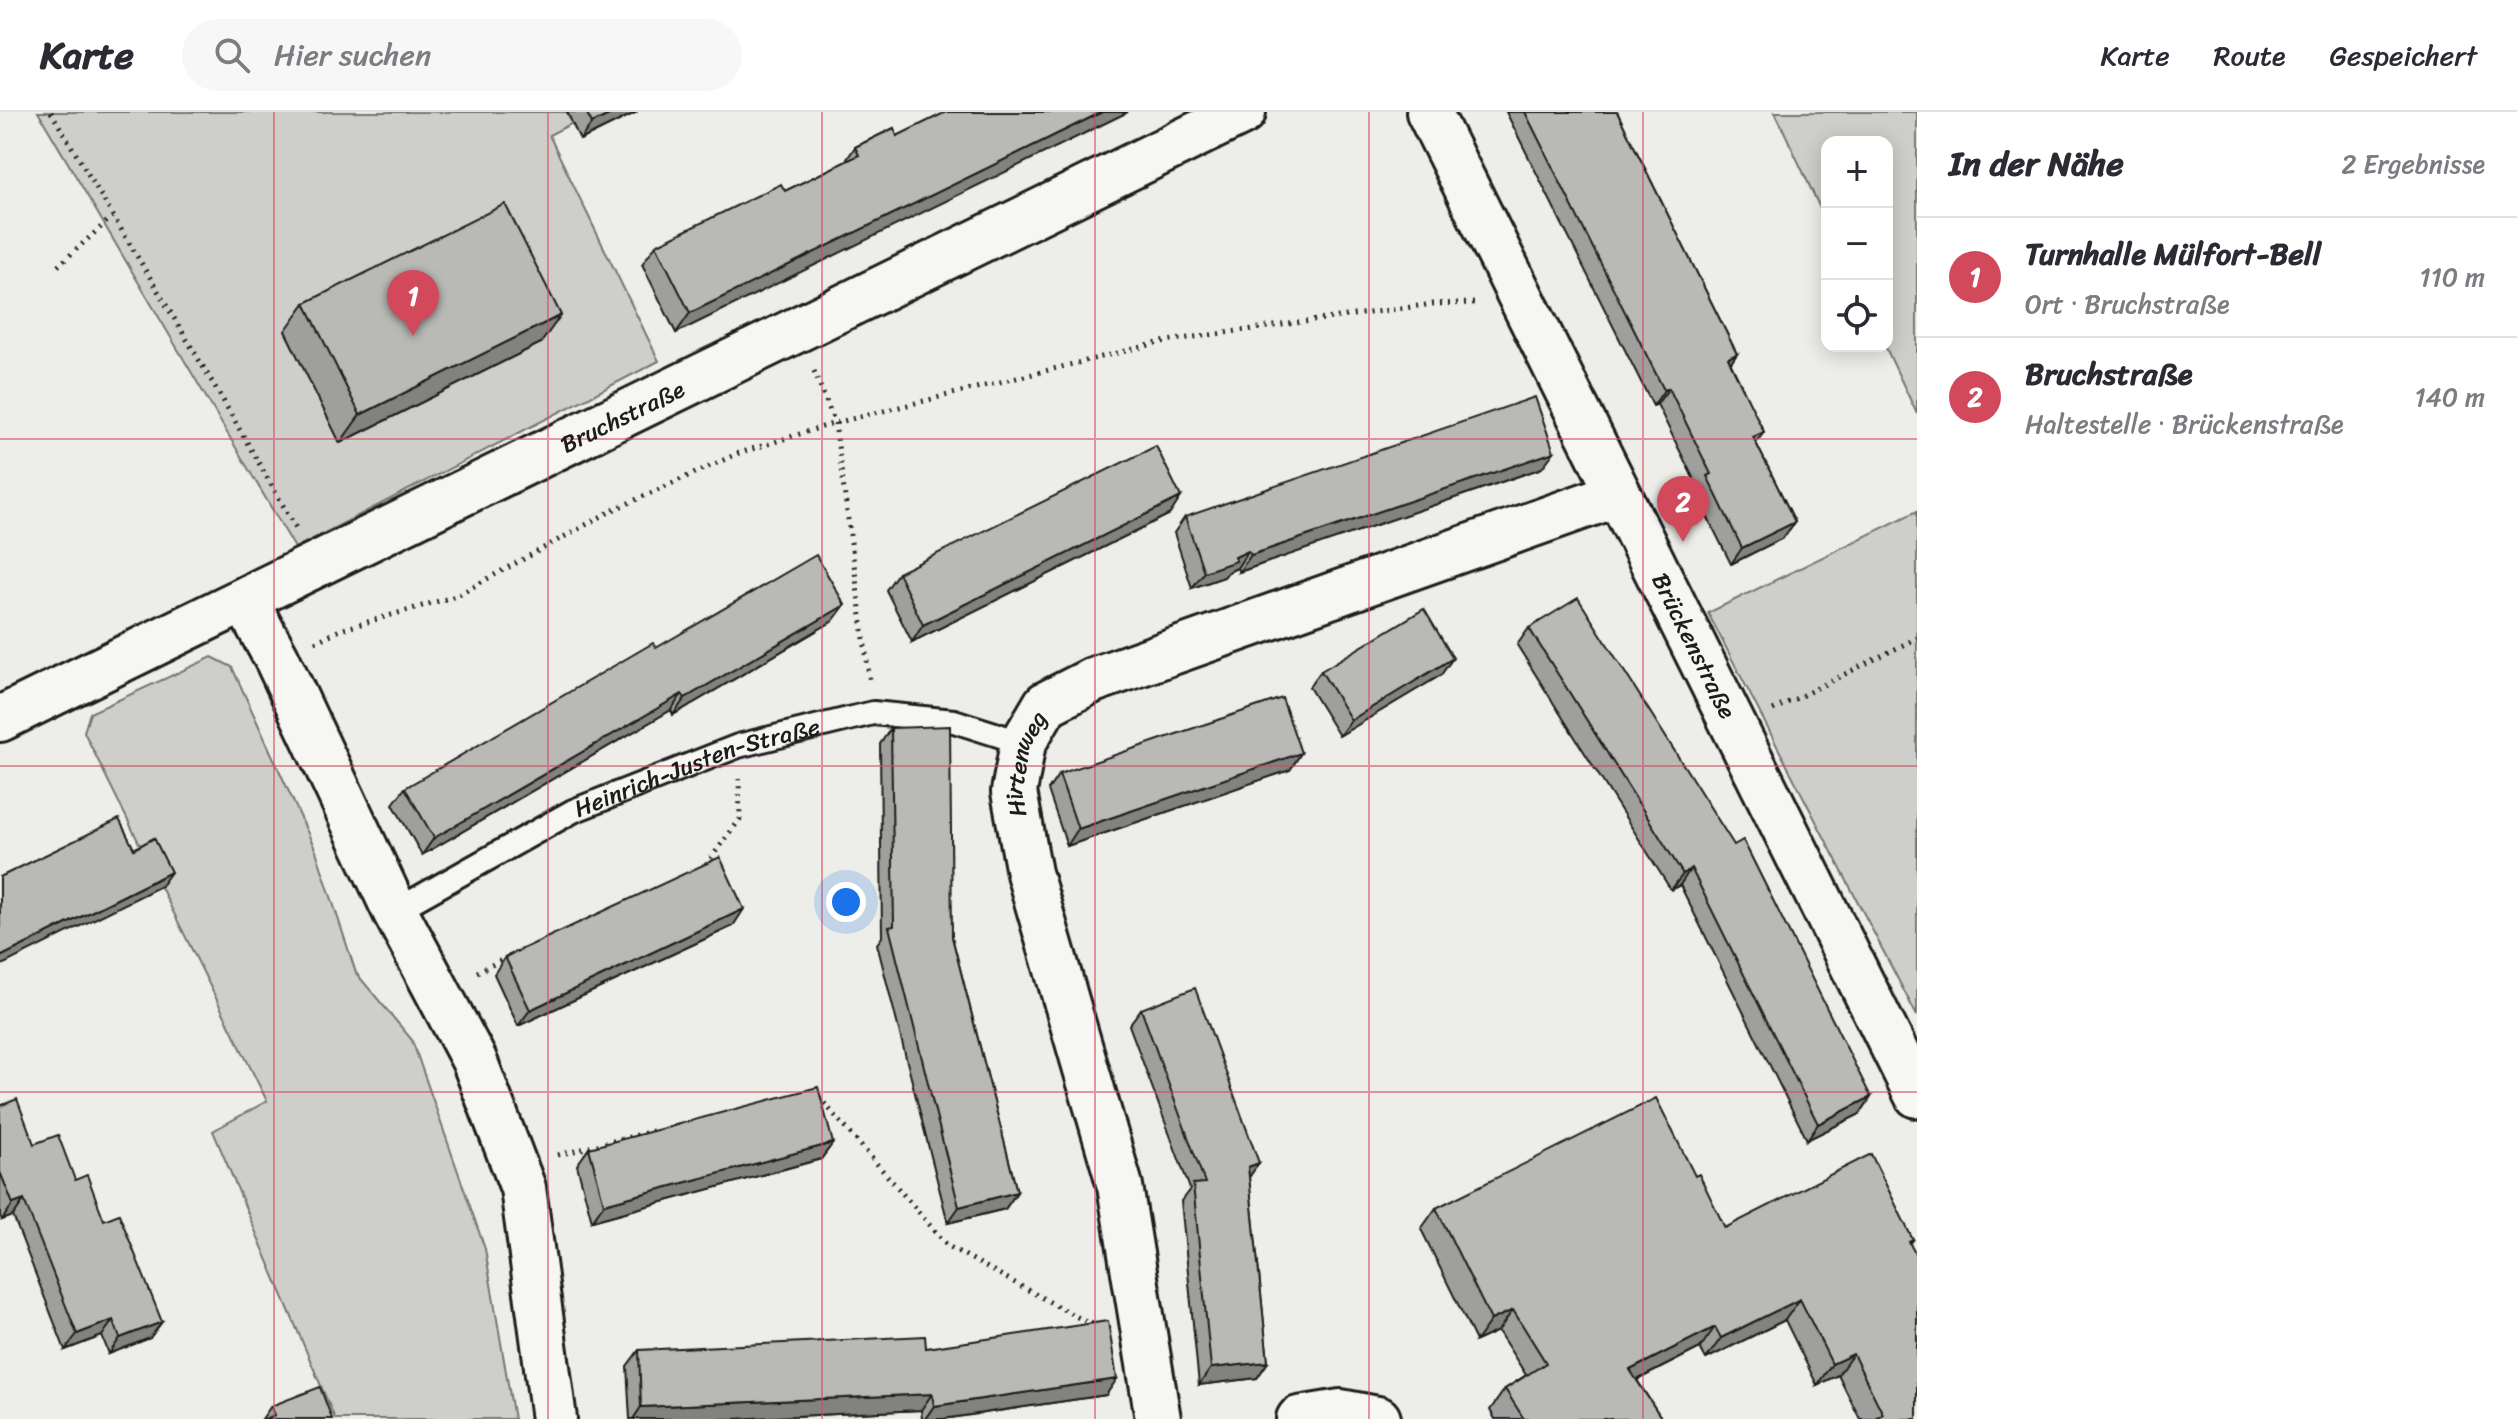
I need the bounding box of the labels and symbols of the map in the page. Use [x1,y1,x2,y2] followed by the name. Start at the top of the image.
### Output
[387,270,439,336] pin: 1
[553,368,692,465] street label: Bruchstraße
[1657,476,1709,542] pin: 2
[1640,565,1748,727] street label: Brückenstraße
[993,703,1059,821] street label: Hirtenweg
[568,706,824,830] street label: Heinrich-Justen-Straße
[826,882,866,922] your location

